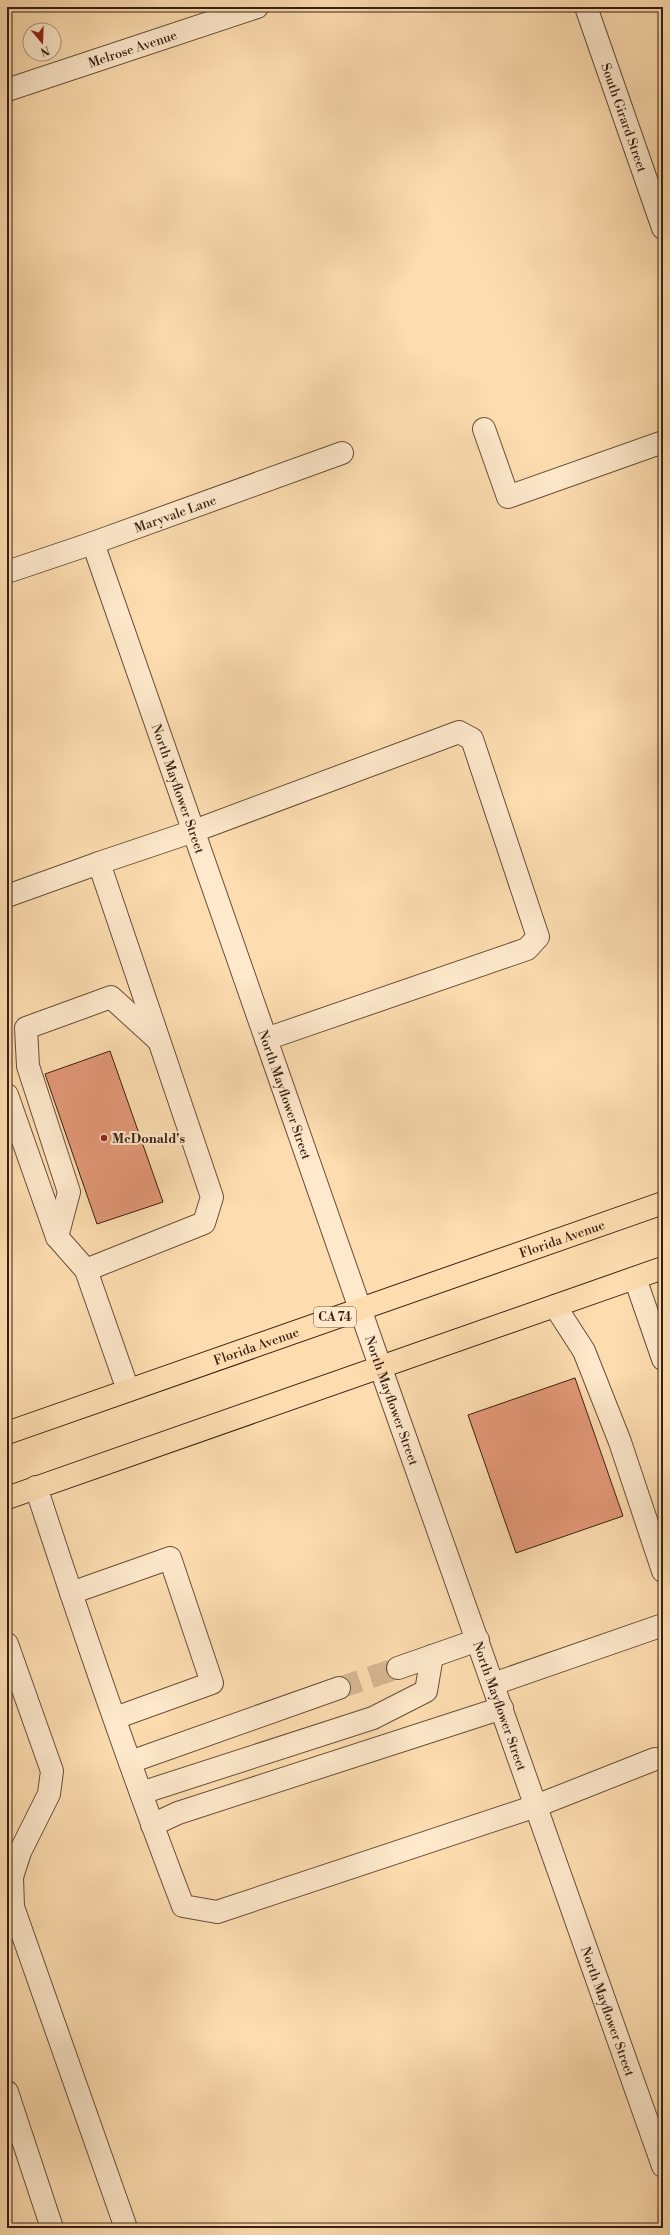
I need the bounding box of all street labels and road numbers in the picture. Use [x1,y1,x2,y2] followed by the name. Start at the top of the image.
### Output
[86,27,179,72] street label: Melrose Avenue
[597,61,650,175] street label: South Girard Street
[132,492,219,536] street label: Maryvale Lane
[148,722,208,856] street label: North Mayflower Street
[254,1028,314,1162] street label: North Mayflower Street
[517,1217,607,1262] street label: Florida Avenue
[314,1307,356,1327] road number: CA 74
[212,1324,302,1369] street label: Florida Avenue
[361,1334,422,1468] street label: North Mayflower Street
[469,1639,530,1773] street label: North Mayflower Street
[577,1945,638,2079] street label: North Mayflower Street

